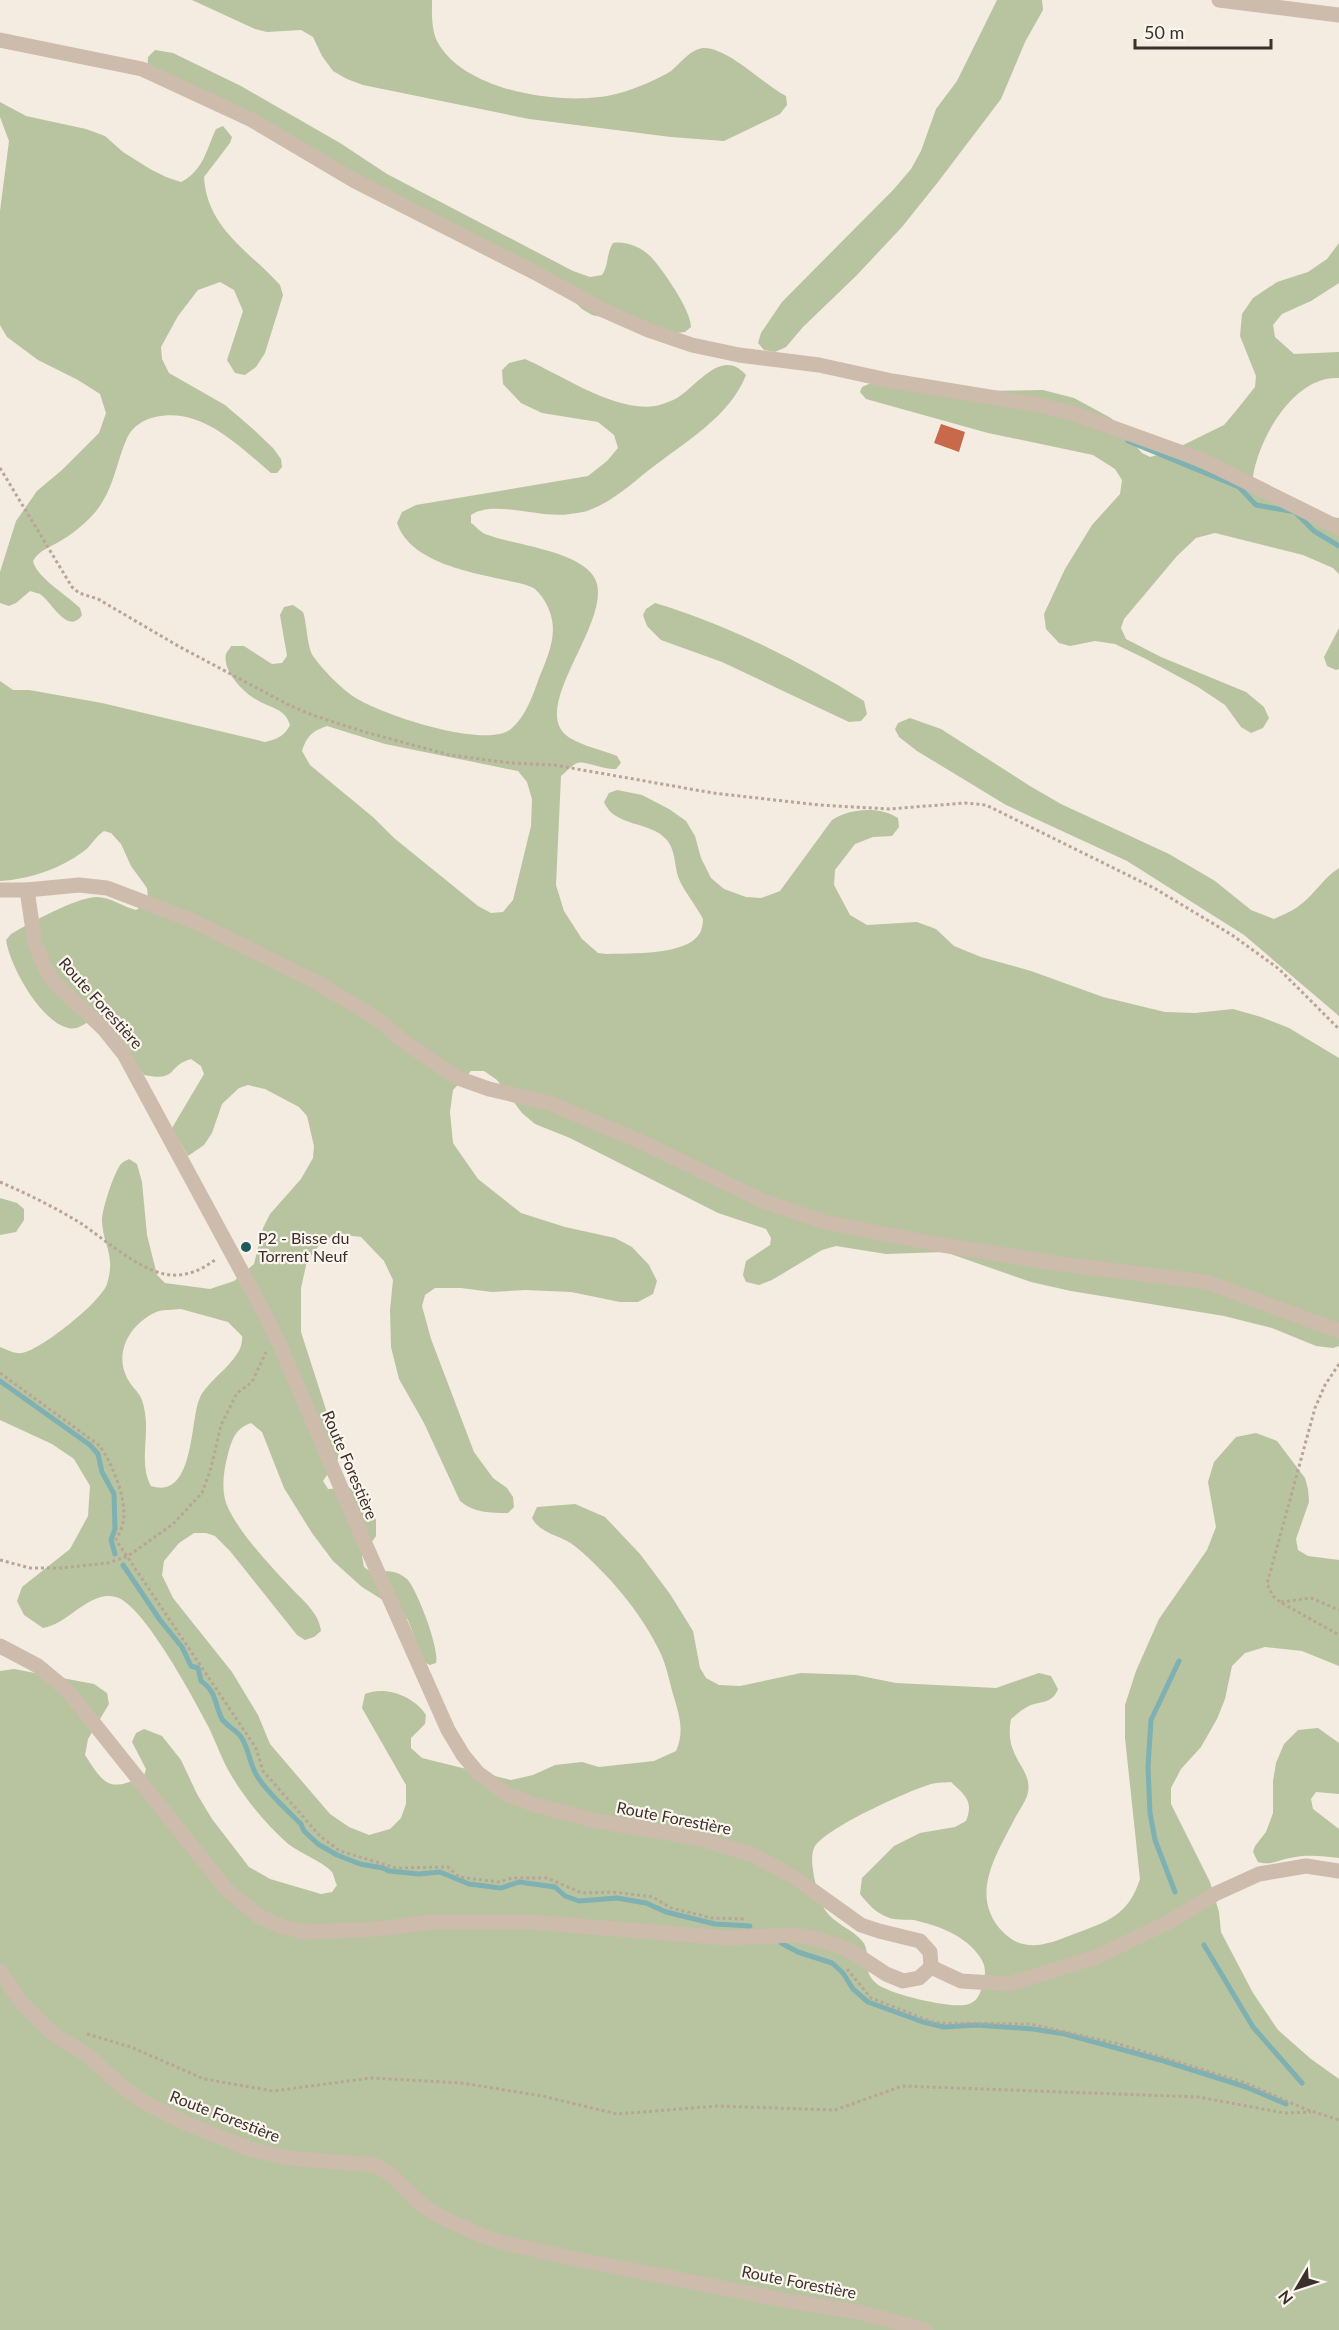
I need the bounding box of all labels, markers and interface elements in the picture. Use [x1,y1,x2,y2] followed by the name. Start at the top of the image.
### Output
[1135,12,1272,50] scale bar
[1144,21,1184,43] text: 50 m
[55,953,147,1052] street label: Route Forestière
[258,1228,349,1265] place label: P2 - Bisse du Torrent Neuf
[239,1240,253,1254] marker: P2 - Bisse du Torrent Neuf
[319,1408,382,1522] street label: Route Forestière
[615,1797,733,1838] street label: Route Forestière
[167,2086,283,2145] street label: Route Forestière
[1267,2258,1327,2318] north arrow
[740,2261,858,2302] street label: Route Forestière
[1274,2287,1296,2309] text: N

